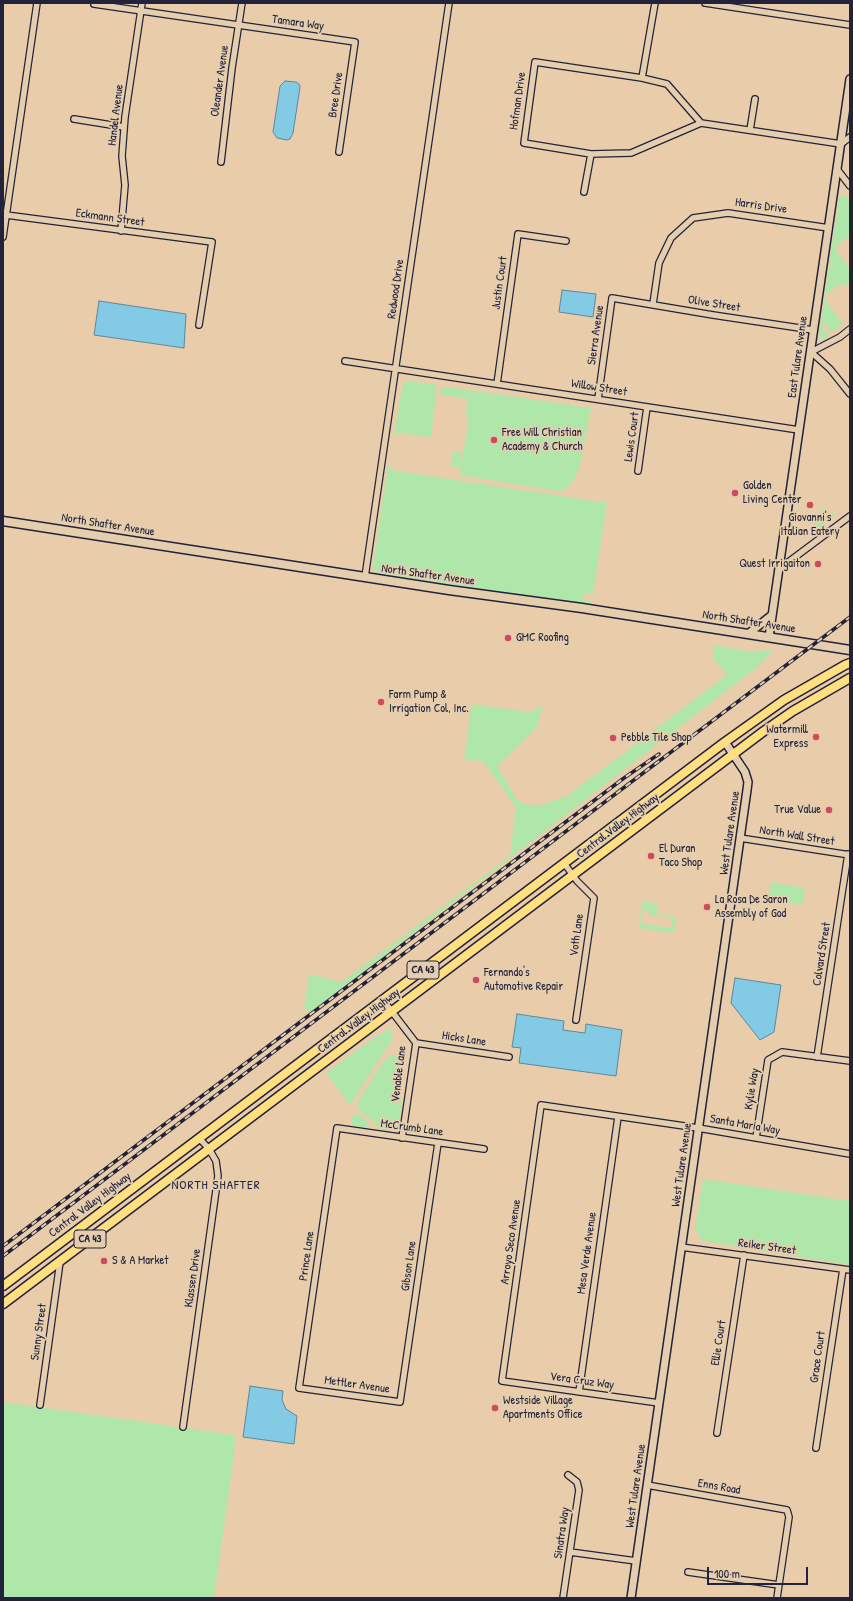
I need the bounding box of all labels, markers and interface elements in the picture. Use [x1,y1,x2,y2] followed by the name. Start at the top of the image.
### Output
[271,12,325,34] street label: Tamara Way
[208,44,232,118] street label: Oleander Avenue
[326,71,346,119] street label: Bree Drive
[507,71,529,131] street label: Hofman Drive
[105,84,127,146] street label: Handel Avenue
[734,195,788,217] street label: Harris Drive
[75,206,145,230] street label: Eckmann Street
[489,255,511,311] street label: Justin Court
[385,258,407,320] street label: Redwood Drive
[687,293,741,315] street label: Olive Street
[585,304,607,366] street label: Sierra Avenue
[785,315,811,399] street label: East Tulare Avenue
[570,376,628,400] street label: Willow Street
[621,411,643,463] street label: Lewis Court
[502,426,583,454] place label: Free Will Christian Academy & Church
[489,435,499,445] marker: Free Will Christian Academy & Church
[743,479,801,507] place label: Golden Living Center
[730,488,740,498] marker: Golden Living Center
[805,500,815,510] marker: Giovanni's Italian Eatery
[60,511,156,539] street label: North Shafter Avenue
[780,511,840,539] place label: Giovanni's Italian Eatery
[739,557,810,571] place label: Quest Irrigaiton
[813,559,823,569] marker: Quest Irrigaiton
[380,561,476,589] street label: North Shafter Avenue
[701,608,797,636] street label: North Shafter Avenue
[516,631,569,645] place label: GMC Roofing
[503,633,513,643] marker: GMC Roofing
[389,688,469,716] place label: Farm Pump & Irrigation Col, Inc.
[376,697,386,707] marker: Farm Pump & Irrigation Col, Inc.
[766,723,808,751] place label: Watermill Express
[621,731,692,745] place label: Pebble Tile Shop
[811,732,821,742] marker: Watermill Express
[608,733,618,743] marker: Pebble Tile Shop
[574,790,662,862] street label: Central Valley Highway
[717,790,743,876] street label: West Tulare Avenue
[774,803,821,817] place label: True Value
[824,805,834,815] marker: True Value
[758,823,836,849] street label: North Wall Street
[659,842,702,870] place label: El Duran Taco Shop
[646,851,656,861] marker: El Duran Taco Shop
[715,893,788,921] place label: La Rosa De Saron Assembly of God
[702,902,712,912] marker: La Rosa De Saron Assembly of God
[567,913,587,957] street label: Voth Lane
[810,921,834,987] street label: Colvard Street
[407,961,439,979] road number: CA 43
[484,966,563,994] place label: Fernando's Automotive Repair
[471,975,481,985] marker: Fernando's Automotive Repair
[315,985,403,1057] street label: Central Valley Highway
[441,1028,487,1050] street label: Hicks Lane
[388,1045,410,1103] street label: Venable Lane
[742,1067,762,1111] street label: Kylie Way
[709,1112,781,1138] street label: Santa Maria Way
[380,1116,444,1140] street label: McCrumb Lane
[669,1122,695,1208] street label: West Tulare Avenue
[46,1169,134,1241] street label: Central Valley Highway
[171,1178,261,1194] district label: NORTH SHAFTER
[498,1199,524,1285] street label: Arroyo Seco Avenue
[574,1211,600,1295] street label: Mesa Verde Avenue
[74,1230,106,1248] road number: CA 43
[296,1230,318,1282] street label: Prince Lane
[737,1236,797,1258] street label: Reiker Street
[398,1240,420,1292] street label: Gibson Lane
[182,1248,204,1308] street label: Klassen Drive
[112,1254,168,1268] place label: S & A Market
[99,1256,109,1266] marker: S & A Market
[28,1303,50,1361] street label: Sunny Street
[708,1319,730,1367] street label: Ellie Court
[807,1330,829,1384] street label: Grace Court
[549,1369,615,1393] street label: Vera Cruz Way
[323,1373,391,1397] street label: Mettler Avenue
[503,1394,582,1422] place label: Westside Village Apartments Office
[490,1403,500,1413] marker: Westside Village Apartments Office
[623,1443,649,1529] street label: West Tulare Avenue
[696,1476,742,1498] street label: Enns Road
[551,1506,573,1560] street label: Sinatra Way
[709,1559,810,1585] scale bar
[714,1565,740,1582] text: 100 m

